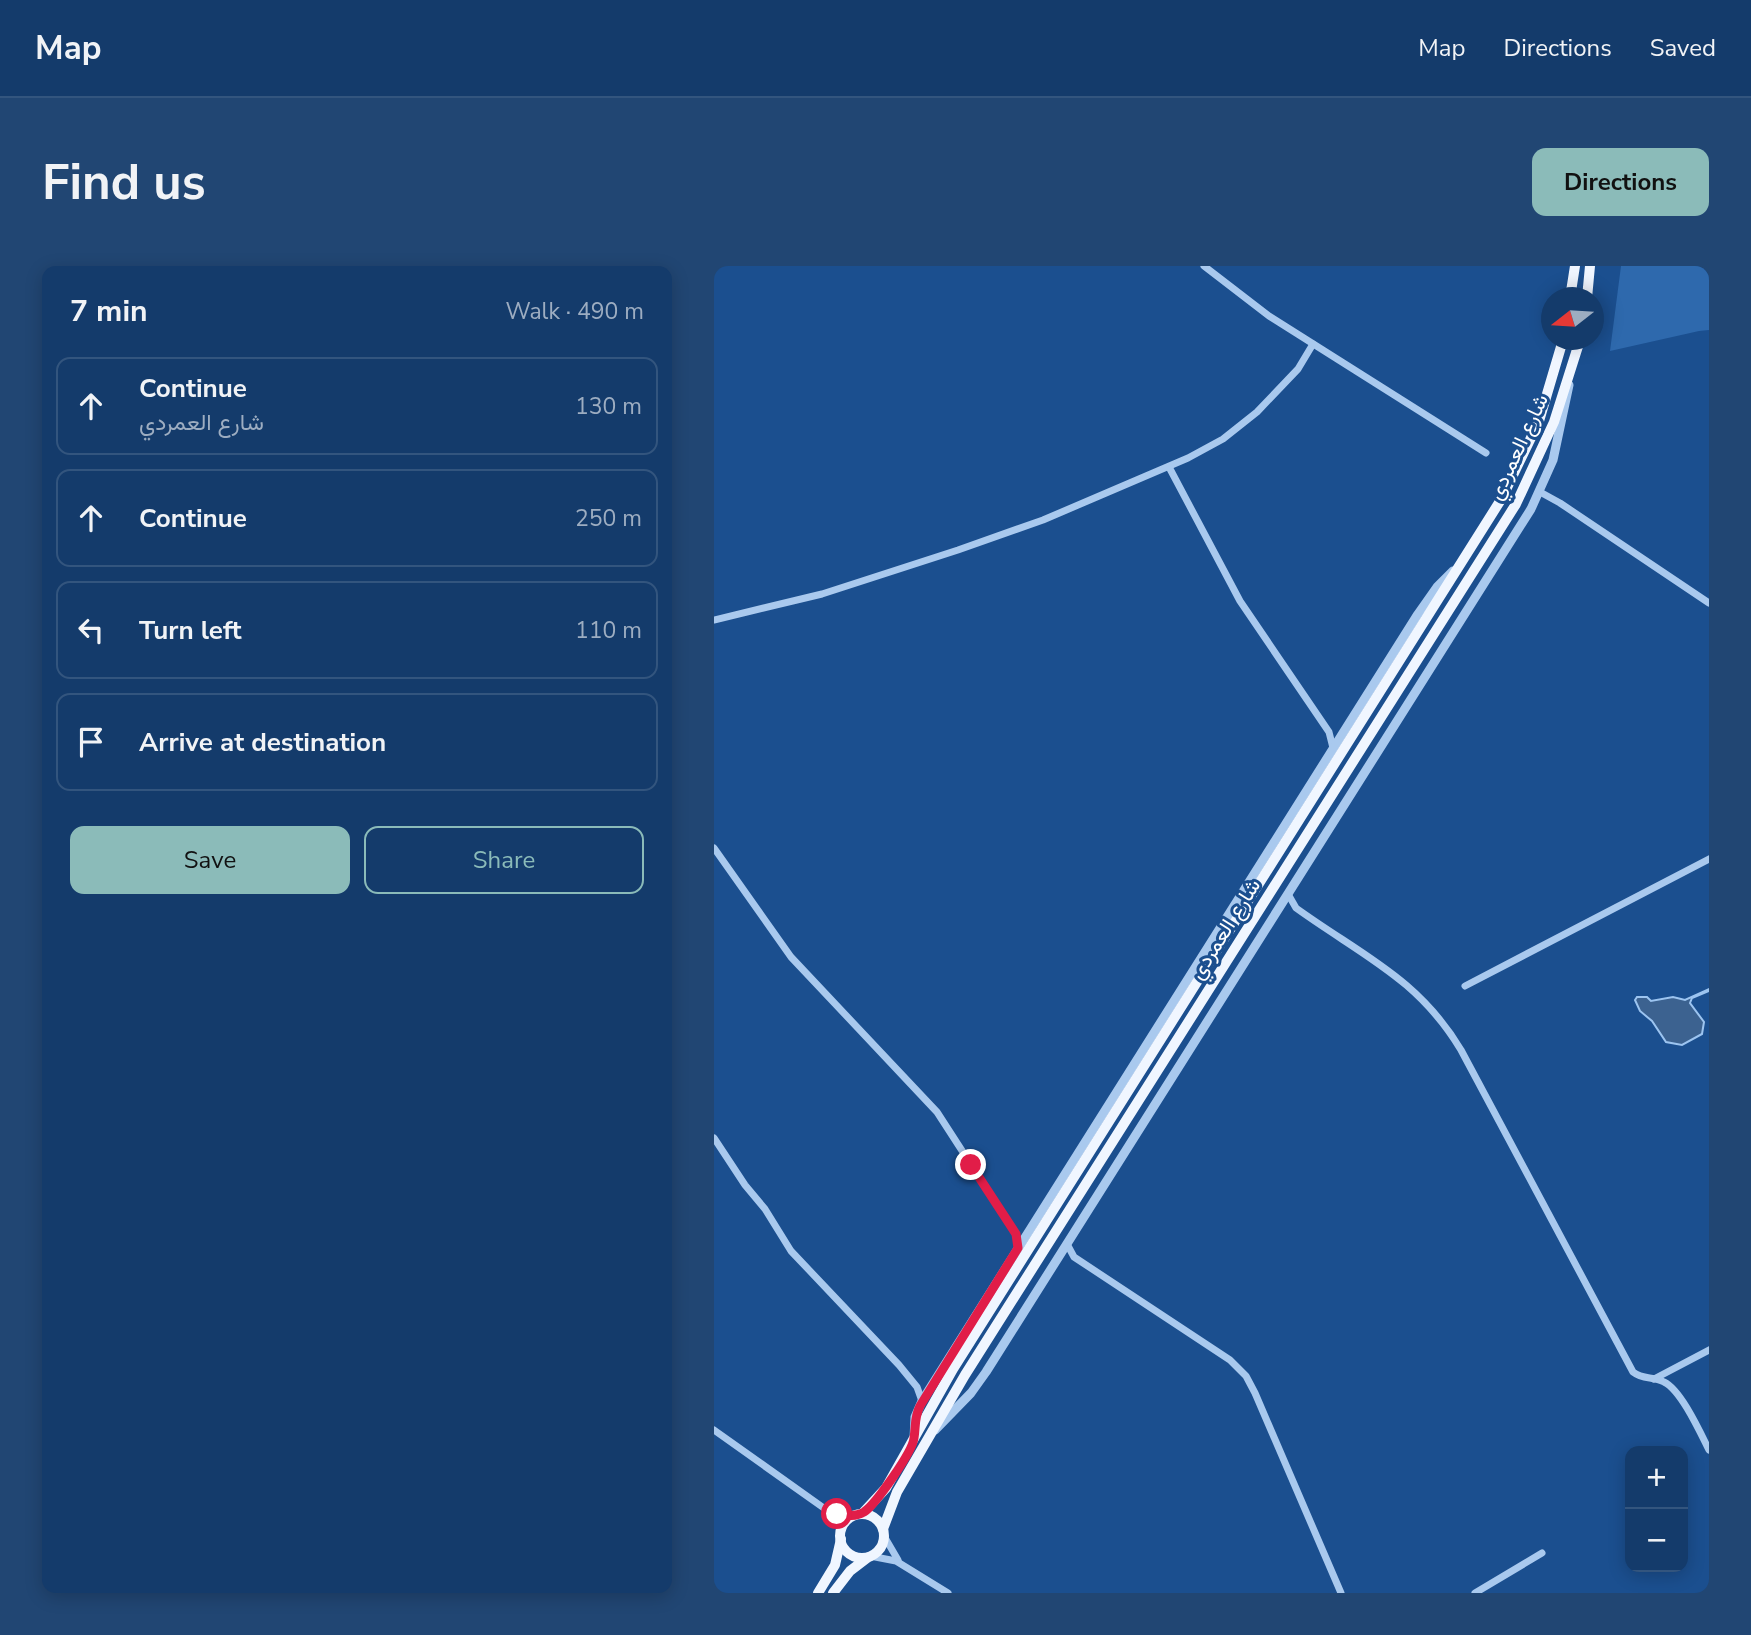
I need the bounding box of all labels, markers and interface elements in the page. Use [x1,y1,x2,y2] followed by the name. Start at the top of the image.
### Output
[35,26,102,71] text: Map
[1418,32,1465,64] text: Map
[1503,32,1612,64] text: Directions
[1650,32,1716,64] text: Saved
[1532,148,1709,216] button: Directions
[42,149,206,216] text: Find us
[1541,287,1604,350] north arrow
[70,291,148,332] text: 7 min
[505,296,644,327] text: Walk · 490 m
[139,371,247,406] text: Continue
[72,387,110,425] icon: ahead
[1481,389,1557,506] street label: شارع العمردي
[575,391,642,422] text: 130 m
[139,407,264,438] text: شارع العمردي
[72,499,110,537] icon: ahead
[139,501,247,536] text: Continue
[575,503,642,534] text: 250 m
[72,611,110,649] icon: left
[139,613,242,648] text: Turn left
[575,615,642,646] text: 110 m
[72,723,110,761] icon: arrive
[139,725,386,760] text: Arrive at destination
[70,826,350,894] button: Save
[364,826,644,894] button: Share
[1183,873,1270,986] street label: شارع العمردي
[955,1149,986,1180] route end
[1625,1446,1688,1572] map controls
[1625,1446,1688,1509] button: +
[821,1498,852,1529] route start
[1625,1509,1688,1572] button: −

